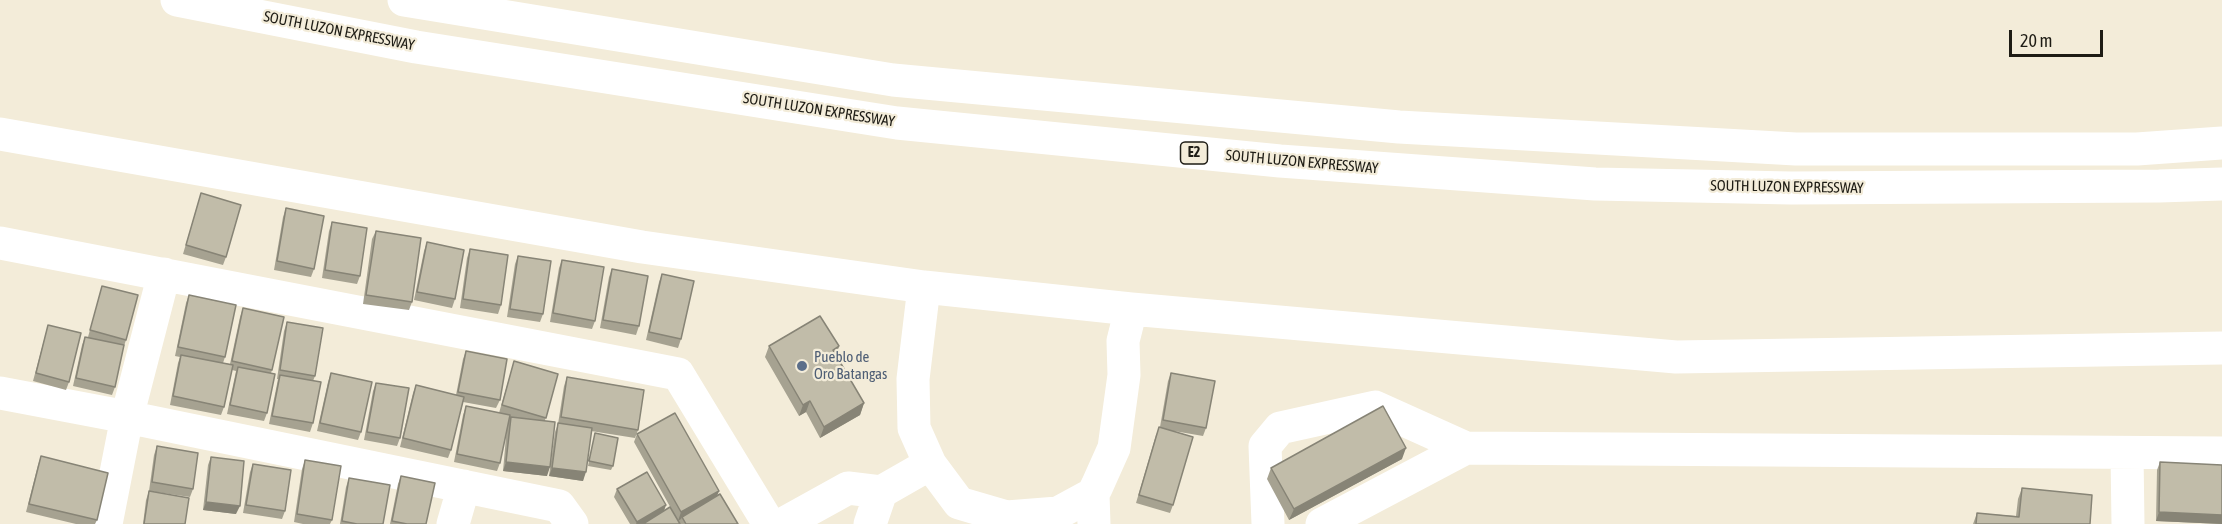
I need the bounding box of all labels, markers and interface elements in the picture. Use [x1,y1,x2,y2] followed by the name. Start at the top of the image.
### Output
[262,8,416,54] street label: SOUTH LUZON EXPRESSWAY
[2012,18,2106,56] scale bar
[2020,30,2052,51] text: 20 m
[742,89,896,131] street label: SOUTH LUZON EXPRESSWAY
[1180,142,1208,164] road number: E2
[1225,146,1379,178] street label: SOUTH LUZON EXPRESSWAY
[1710,177,1864,197] street label: SOUTH LUZON EXPRESSWAY
[814,348,887,383] place label: Pueblo de Oro Batangas
[795,359,809,373] marker: Pueblo de Oro Batangas

